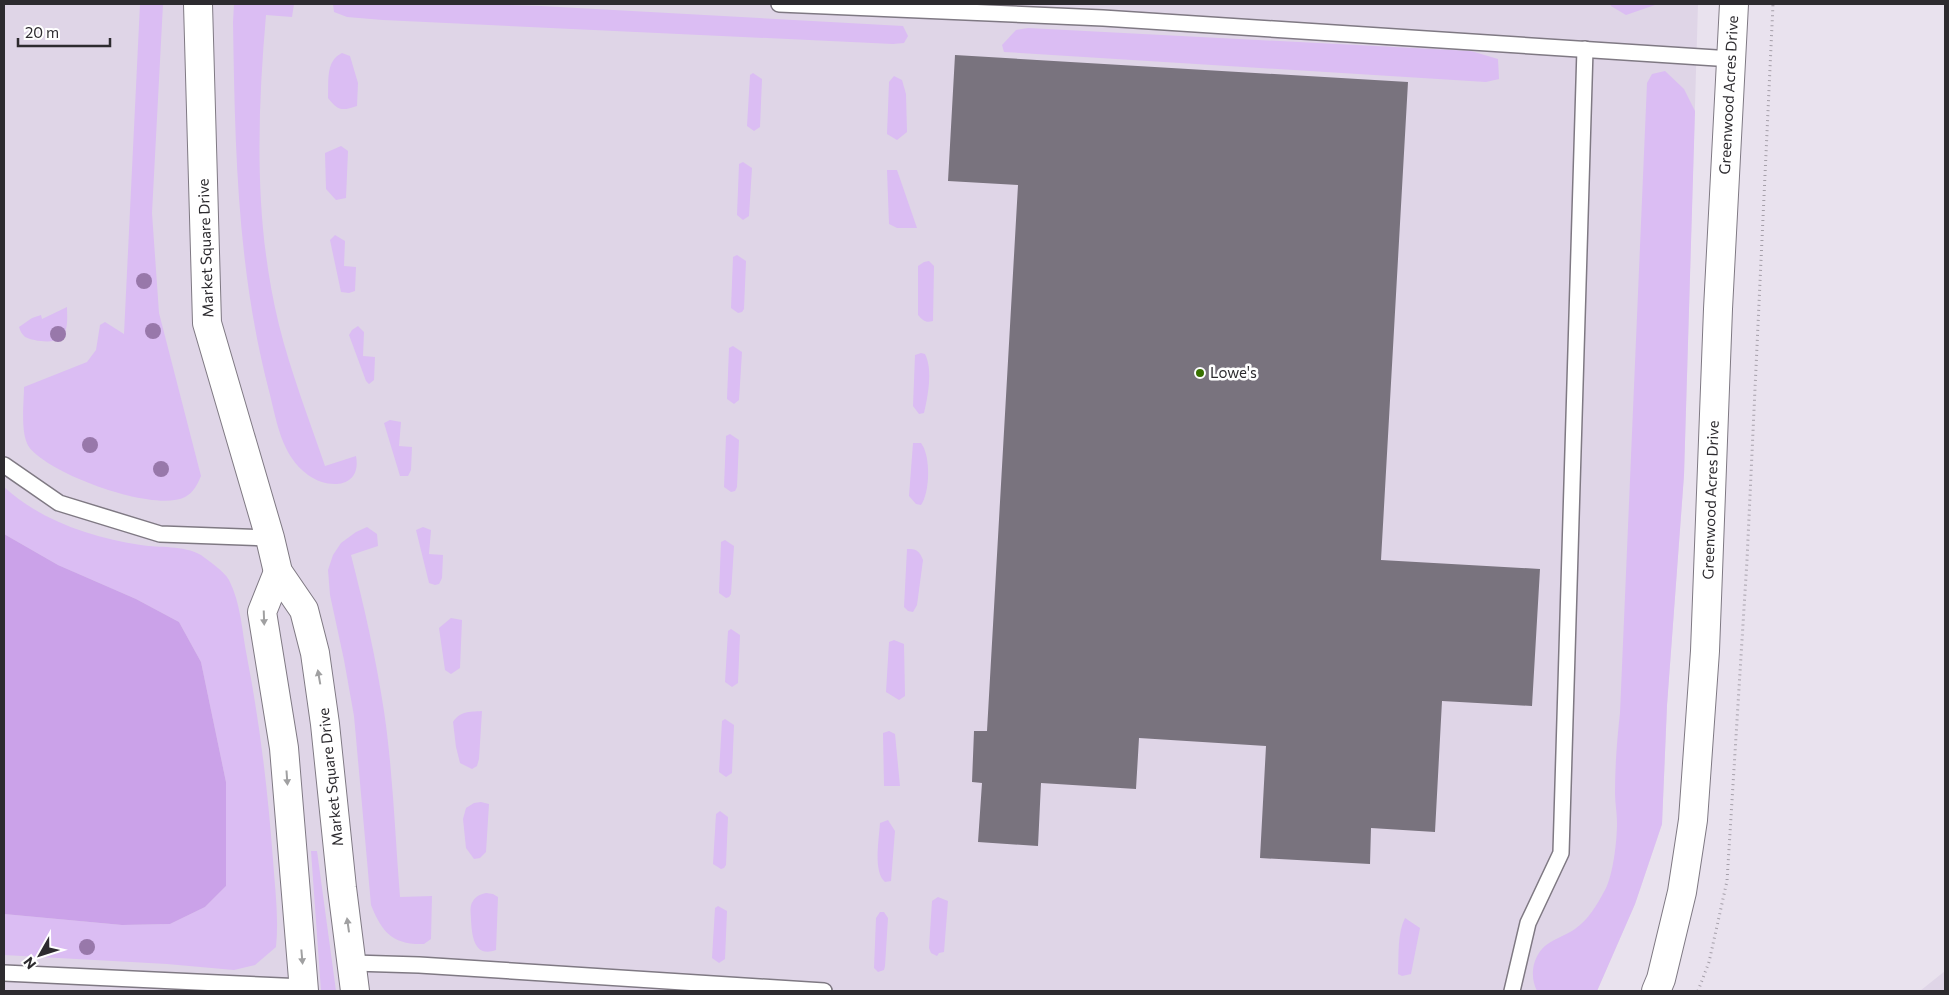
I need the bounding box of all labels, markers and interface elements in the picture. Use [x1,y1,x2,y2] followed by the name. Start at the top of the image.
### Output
[18,15,110,47] scale bar
[1715,15,1741,175] street label: Greenwood Acres Drive
[25,23,59,41] text: 20 m
[194,178,216,318] street label: Market Square Drive
[1210,363,1257,381] place label: Lowe's
[1194,367,1206,379] marker: Lowe's
[1698,420,1722,580] street label: Greenwood Acres Drive
[260,610,268,626] one-way arrow
[315,669,323,685] one-way arrow
[314,707,346,847] street label: Market Square Drive
[283,770,291,786] one-way arrow
[343,917,351,933] one-way arrow
[15,930,65,980] north arrow
[298,950,306,966] one-way arrow
[20,954,39,973] text: N

